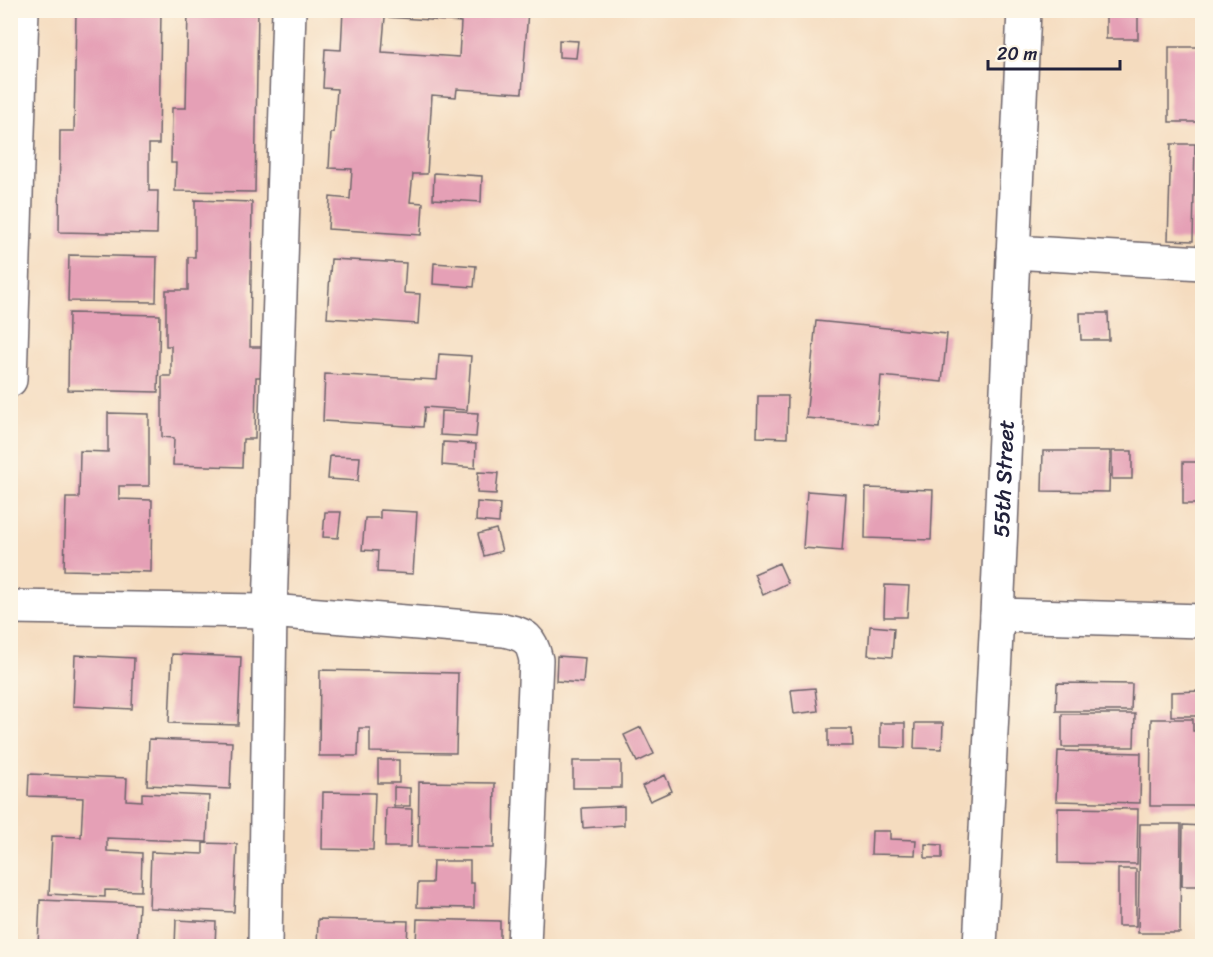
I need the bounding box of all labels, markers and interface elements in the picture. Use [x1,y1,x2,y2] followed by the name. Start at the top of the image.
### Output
[988,33,1120,71] scale bar
[997,38,1037,70] text: 20 m
[981,418,1025,538] street label: 55th Street

